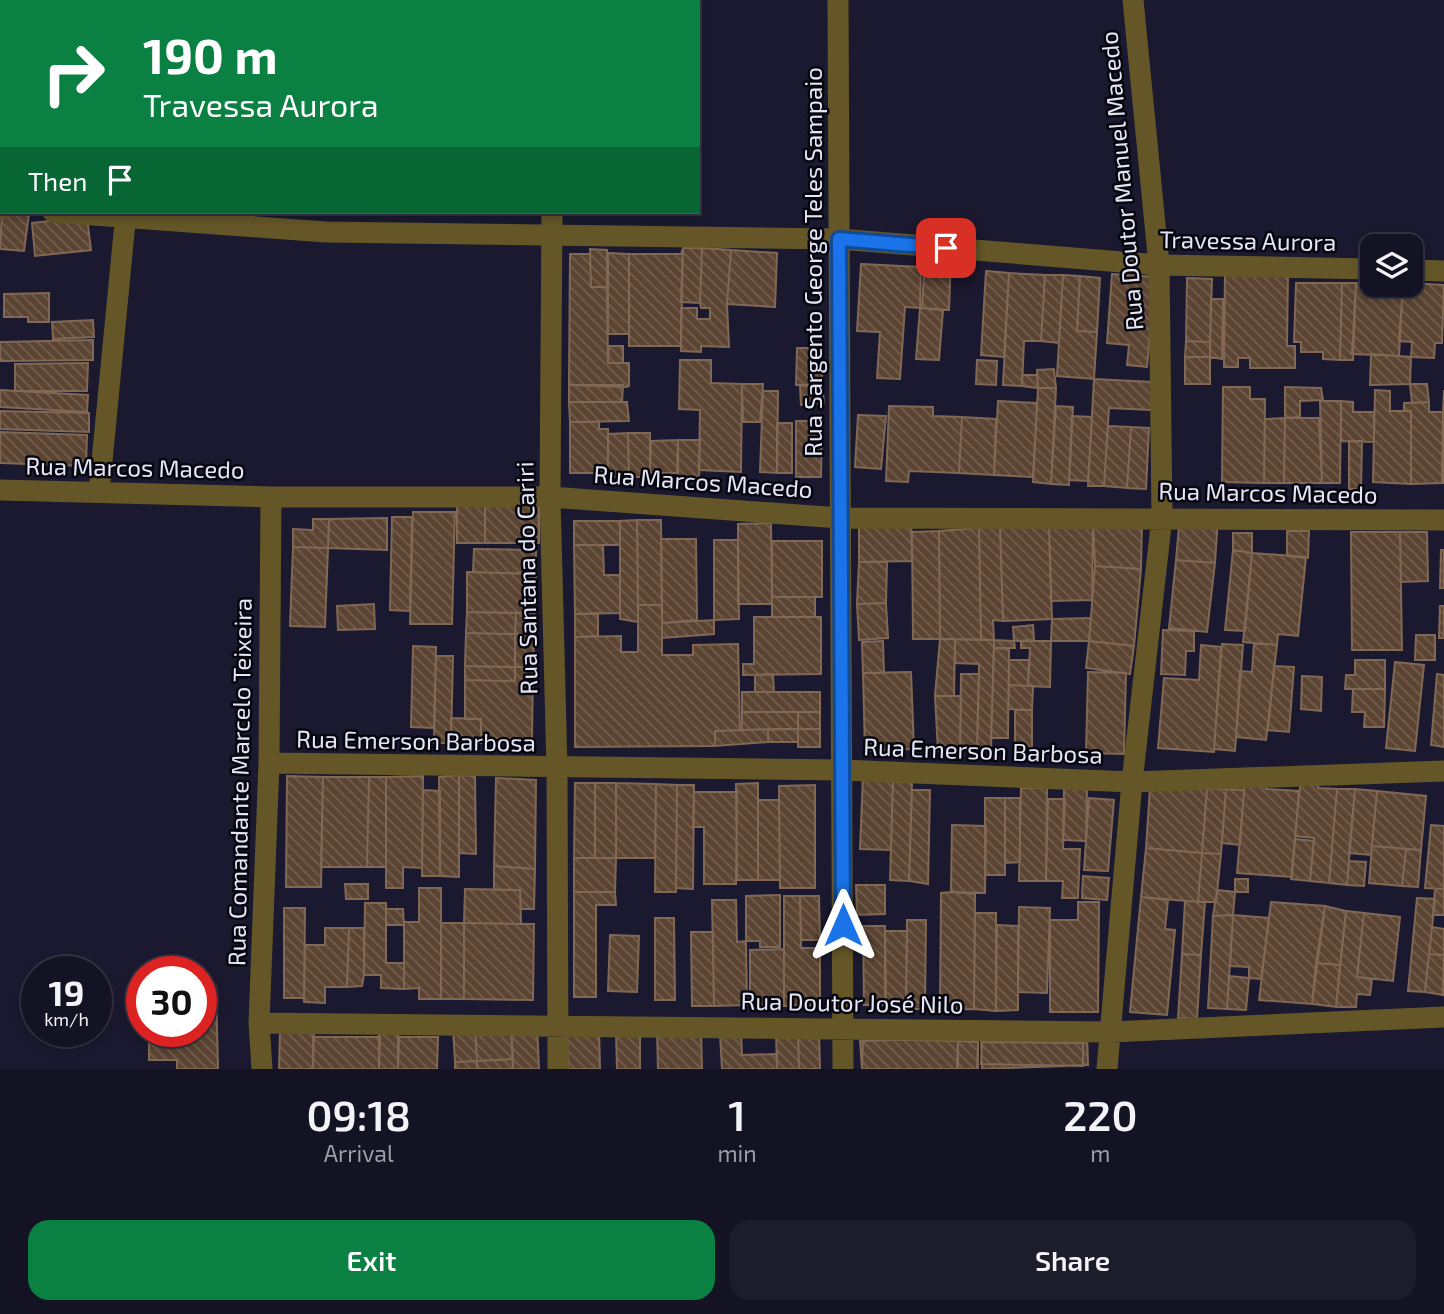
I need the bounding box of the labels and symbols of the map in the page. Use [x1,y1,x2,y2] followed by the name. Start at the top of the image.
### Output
[1093,30,1149,332] street label: Rua Doutor Manuel Macedo
[798,67,827,457] street label: Rua Sargento George Teles Sampaio
[916,218,976,278] pin
[1159,224,1337,256] street label: Travessa Aurora
[25,451,245,483] street label: Rua Marcos Macedo
[593,459,813,503] street label: Rua Marcos Macedo
[509,461,543,695] street label: Rua Santana do Cariri
[1158,476,1378,508] street label: Rua Marcos Macedo
[221,598,257,966] street label: Rua Comandante Marcelo Teixeira
[296,723,536,757] street label: Rua Emerson Barbosa
[863,731,1103,769] street label: Rua Emerson Barbosa
[806,888,880,962] position arrow
[126,956,217,1047] speed limit sign: 30
[740,986,964,1018] street label: Rua Doutor José Nilo

